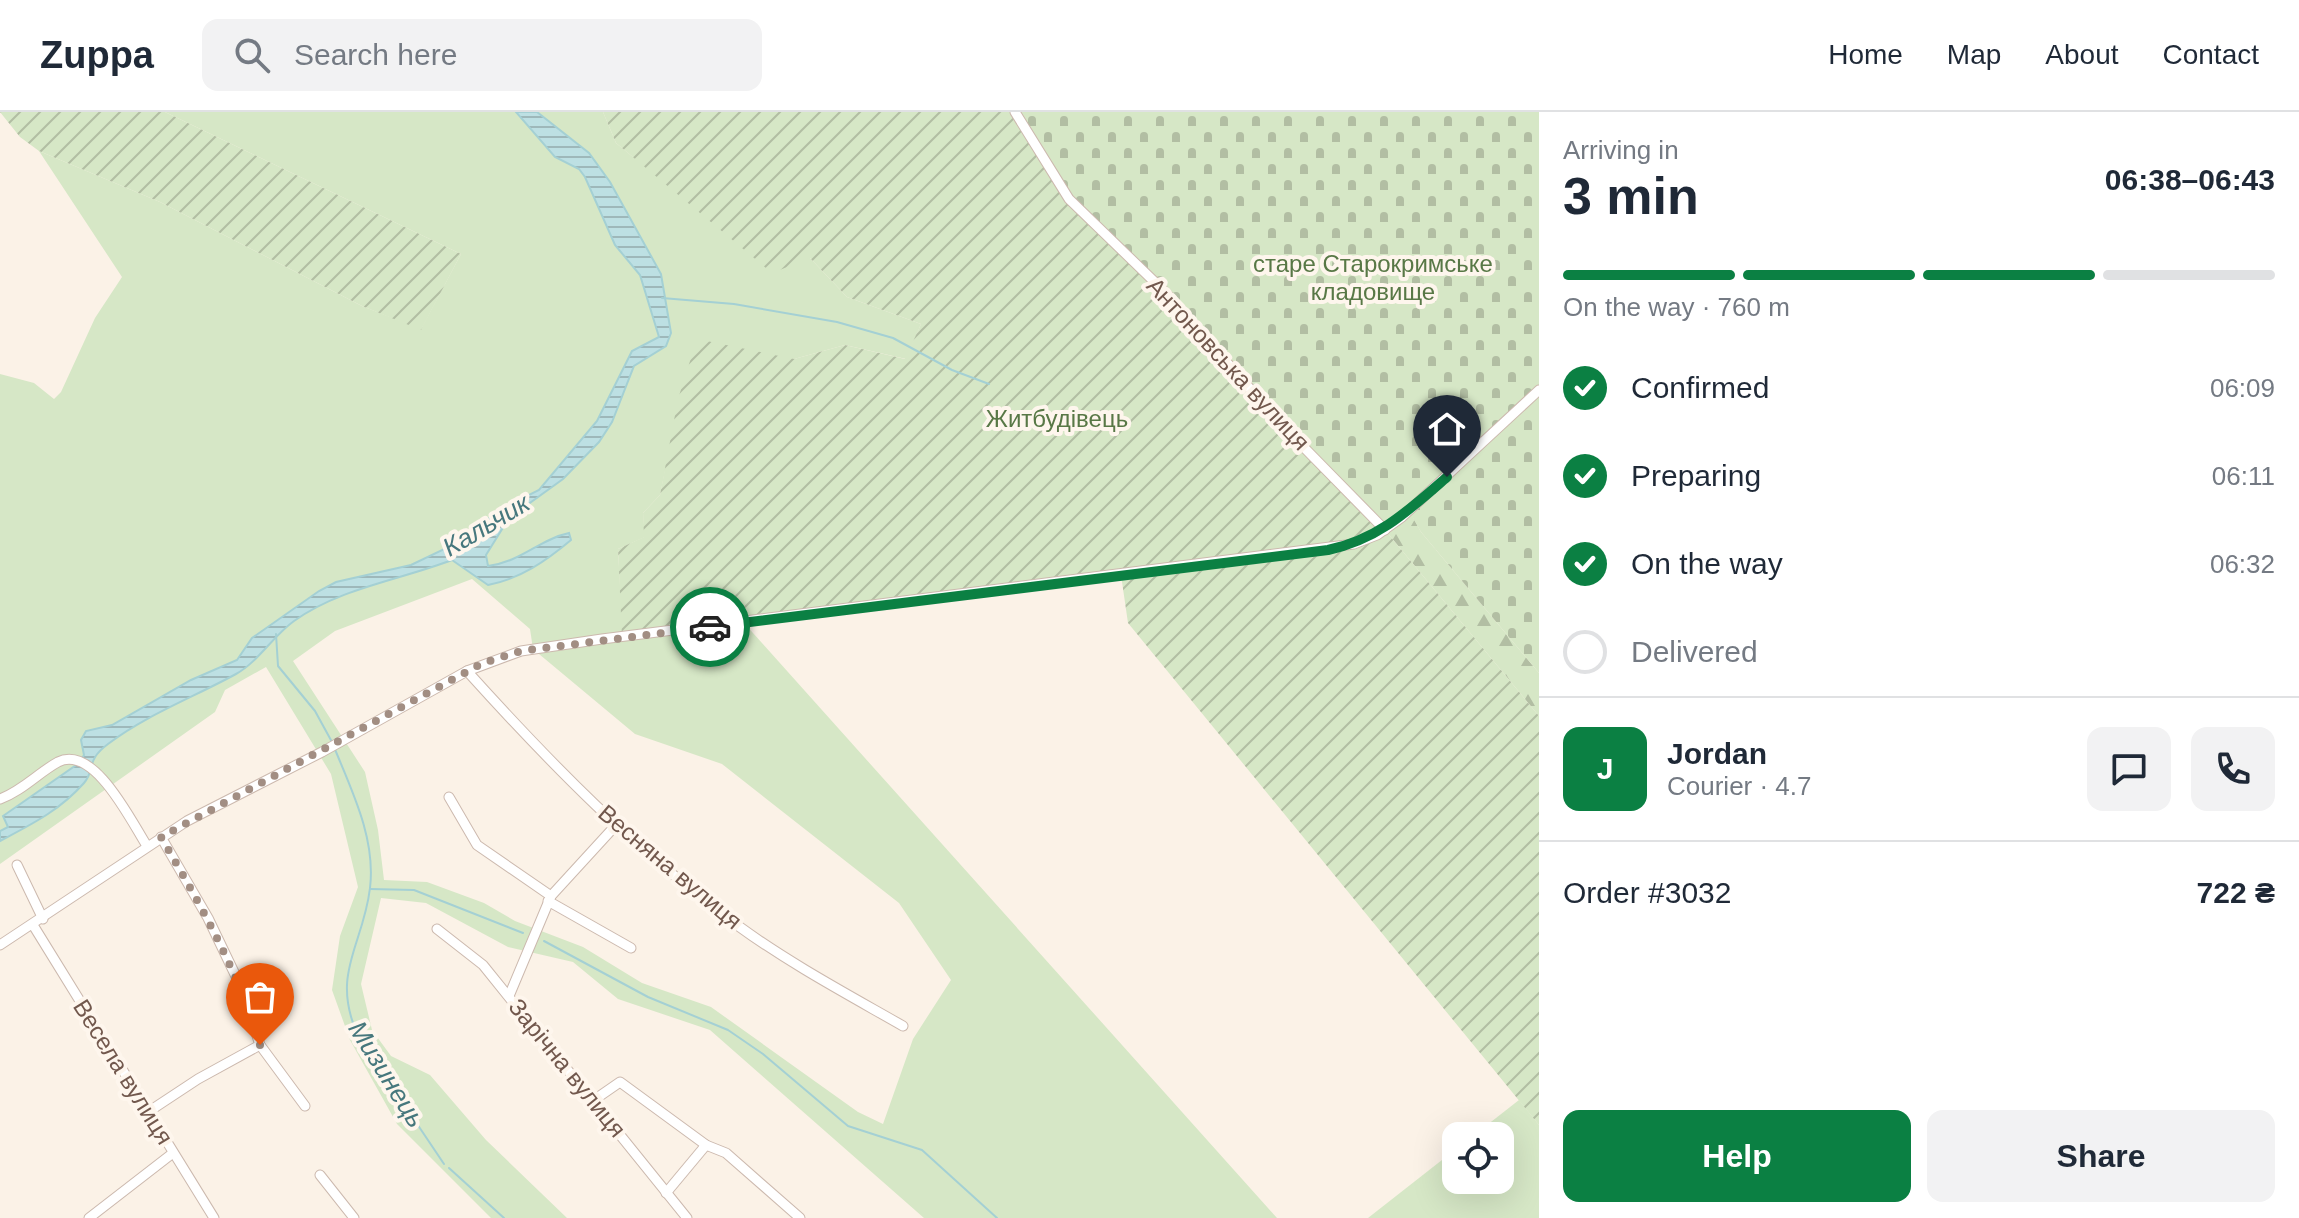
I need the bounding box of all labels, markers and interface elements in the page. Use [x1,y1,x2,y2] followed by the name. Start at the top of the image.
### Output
[202,19,762,91] search box
[230,33,274,77] icon: search
[40,34,154,76] text: Zuppa
[294,38,457,71] text: Search here
[1828,39,1903,70] text: Home
[1947,39,2001,70] text: Map
[2045,39,2119,70] text: About
[2163,39,2259,70] text: Contact
[1563,135,1679,165] text: Arriving in
[2105,163,2275,196] text: 06:38–06:43
[1563,167,1699,225] text: 3 min
[1253,250,1493,305] park label: старе Старокримське кладовище
[1141,272,1315,455] street label: Антоновська вулиця
[1563,292,1790,322] text: On the way · 760 m
[1563,366,1607,410] icon: check
[1631,371,1769,404] text: Confirmed
[2210,373,2275,403] text: 06:09
[1413,395,1481,477] pin
[986,405,1128,432] park label: Житбудівець
[1425,407,1469,451] icon: home
[1563,454,1607,498] icon: check
[1631,459,1761,492] text: Preparing
[2212,461,2275,491] text: 06:11
[437,487,536,563] water label: Кальчик
[1563,542,1607,586] icon: check
[1631,547,1783,580] text: On the way
[2210,549,2275,579] text: 06:32
[670,587,750,667] courier
[688,605,732,649] icon: car
[1631,635,1758,668] text: Delivered
[2087,727,2171,811] button: chat
[2191,727,2275,811] button: phone
[1667,737,1767,770] text: Jordan
[1597,752,1613,785] text: J
[1667,771,1812,801] text: Courier · 4.7
[593,799,747,934] street label: Весняна вулиця
[1563,876,1731,909] text: Order #3032
[2197,876,2275,909] text: 722 ₴
[226,963,294,1045] pin
[238,975,282,1019] icon: bag
[503,993,631,1142] street label: Зарічна вулиця
[68,994,179,1149] street label: Весела вулиця
[342,1015,432,1133] water label: Мизинець
[1563,1110,1911,1202] button: Help
[1927,1110,2275,1202] button: Share
[1442,1122,1514,1194] map controls
[1442,1122,1514,1194] button: locate

